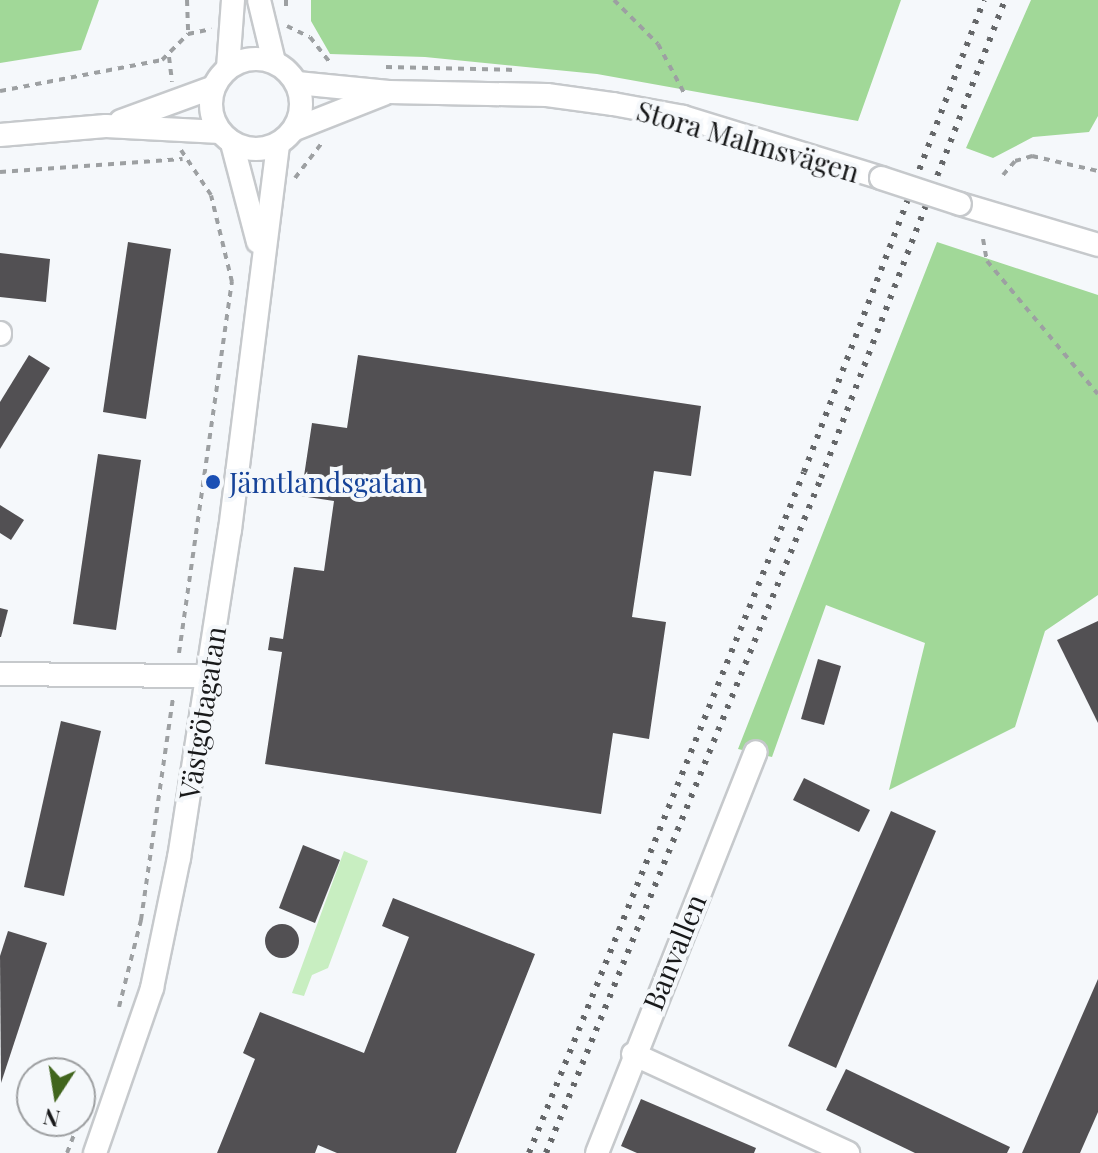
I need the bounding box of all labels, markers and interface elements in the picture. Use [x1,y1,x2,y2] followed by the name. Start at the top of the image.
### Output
[633,93,863,189] street label: Stora Malmsvägen
[229,465,423,499] place label: Jämtlandsgatan
[204,473,222,491] marker: Jämtlandsgatan
[172,624,232,802] street label: Västgötagatan
[636,889,712,1015] street label: Banvallen
[16,1057,96,1137] north arrow
[41,1102,62,1135] text: N

